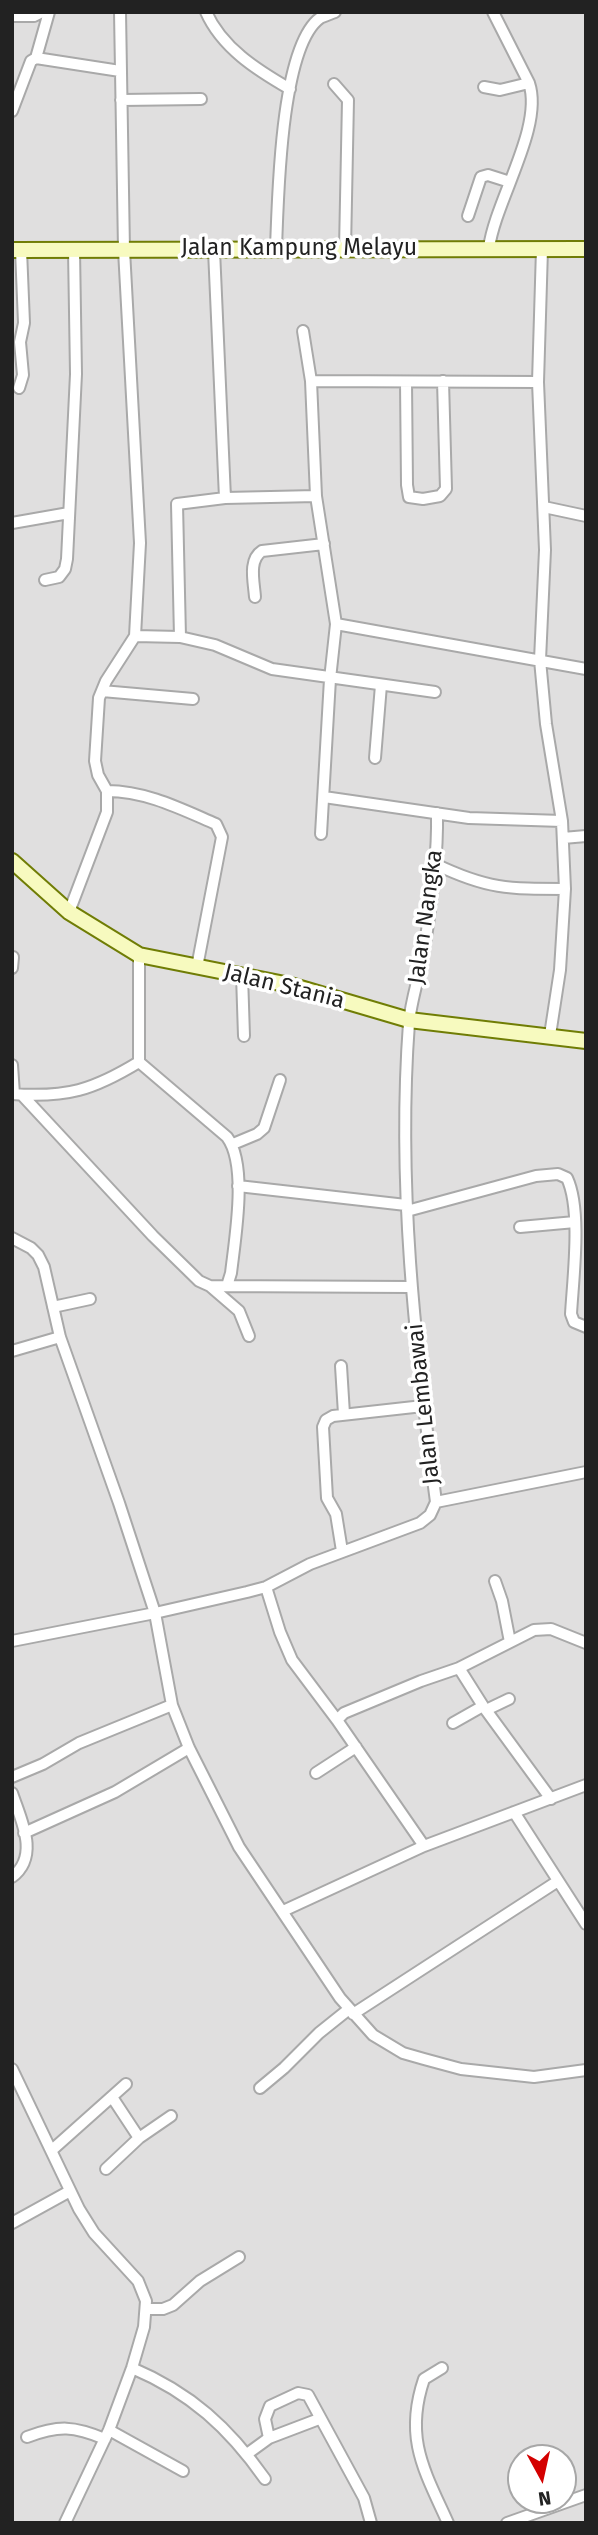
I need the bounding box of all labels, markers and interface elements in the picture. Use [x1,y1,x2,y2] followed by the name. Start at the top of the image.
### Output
[181,235,417,263] street label: Jalan Kampung Melayu
[403,848,449,986] street label: Jalan Nangka
[221,959,347,1015] street label: Jalan Stania
[402,1322,446,1486] street label: Jalan Lembawai
[507,2444,577,2514] north arrow
[537,2486,553,2511] text: N

